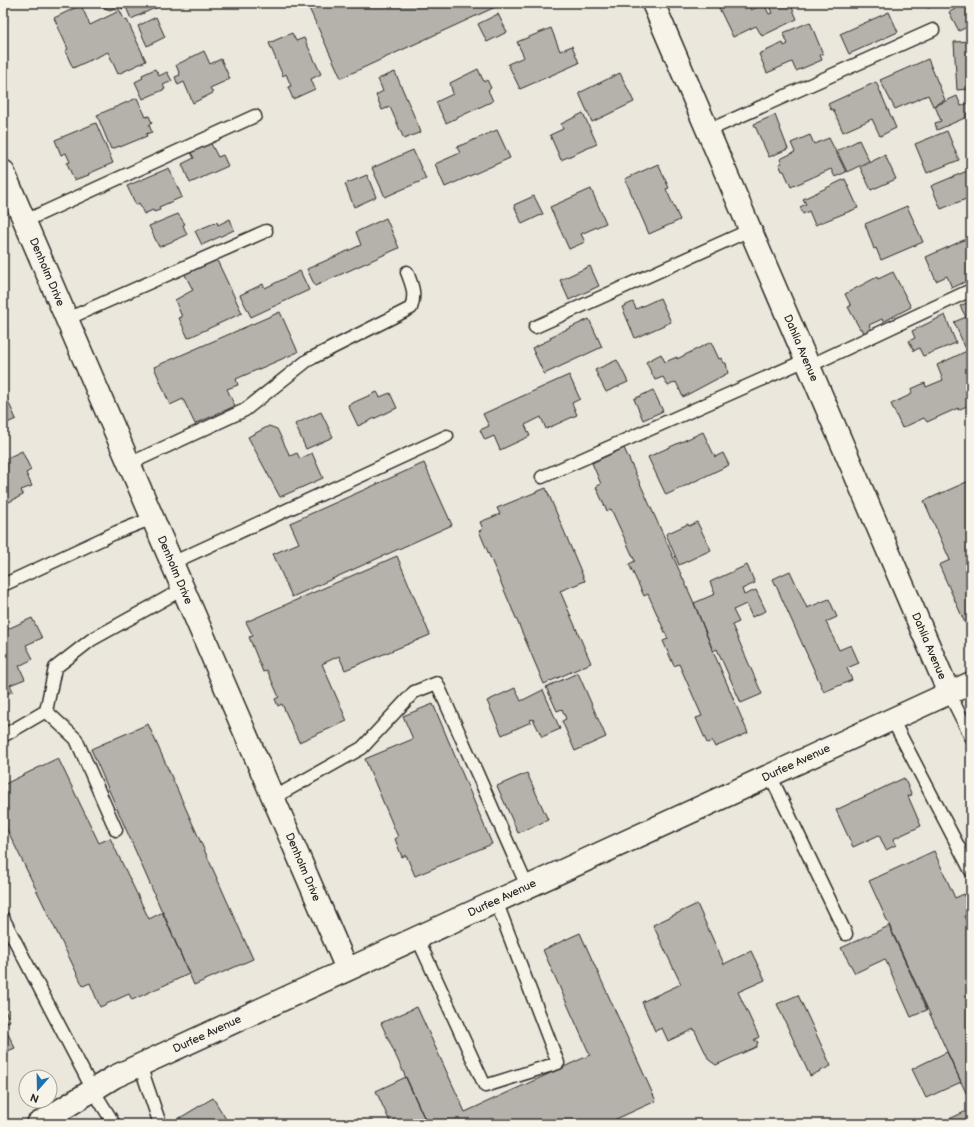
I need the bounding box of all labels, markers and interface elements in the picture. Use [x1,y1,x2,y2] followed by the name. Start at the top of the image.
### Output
[27,236,67,309] street label: Denholm Drive
[781,313,821,384] street label: Dahlia Avenue
[155,534,195,607] street label: Denholm Drive
[909,611,949,682] street label: Dahlia Avenue
[760,741,833,785] street label: Durfee Avenue
[283,831,323,904] street label: Denholm Drive
[466,876,539,920] street label: Durfee Avenue
[171,1012,244,1056] street label: Durfee Avenue
[18,1069,58,1109] north arrow
[29,1090,41,1105] text: N

